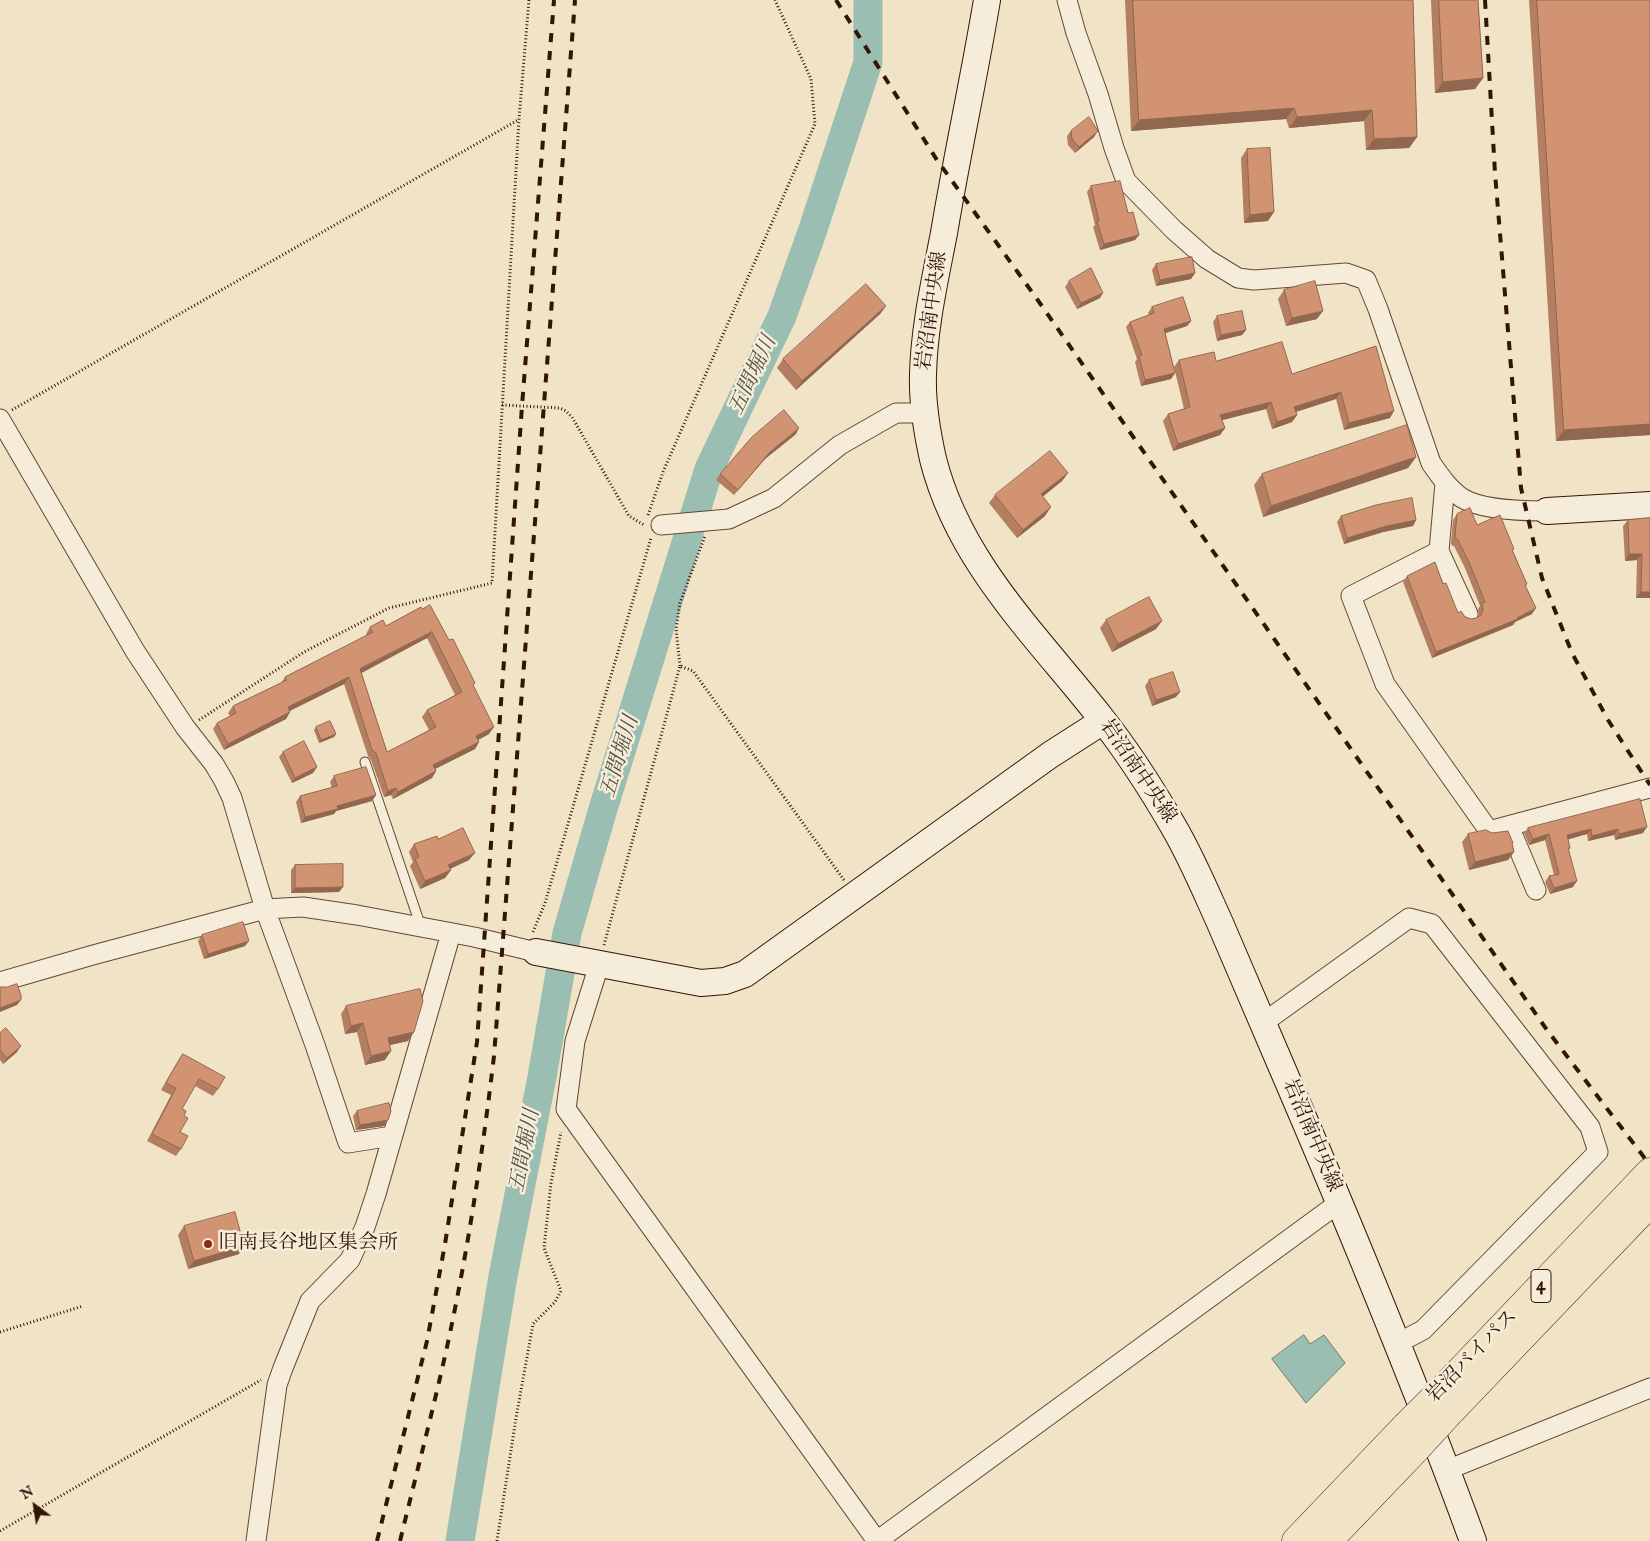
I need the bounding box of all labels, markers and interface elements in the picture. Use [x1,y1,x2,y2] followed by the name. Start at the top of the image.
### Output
[913,250,953,372] street label: 岩沼南中央線
[725,333,783,419] water label: 五間堀川
[597,713,645,801] water label: 五間堀川
[1094,716,1180,828] street label: 岩沼南中央線
[1277,1076,1345,1196] street label: 岩沼南中央線
[506,1107,546,1195] water label: 五間堀川
[218,1232,398,1256] place label: 旧南長谷地区集会所
[202,1238,214,1250] marker: 旧南長谷地区集会所
[1531,1270,1551,1302] road number: 4
[1423,1306,1523,1408] street label: 岩沼バイパス
[10,1481,60,1531] north arrow
[17,1482,37,1504] text: N

